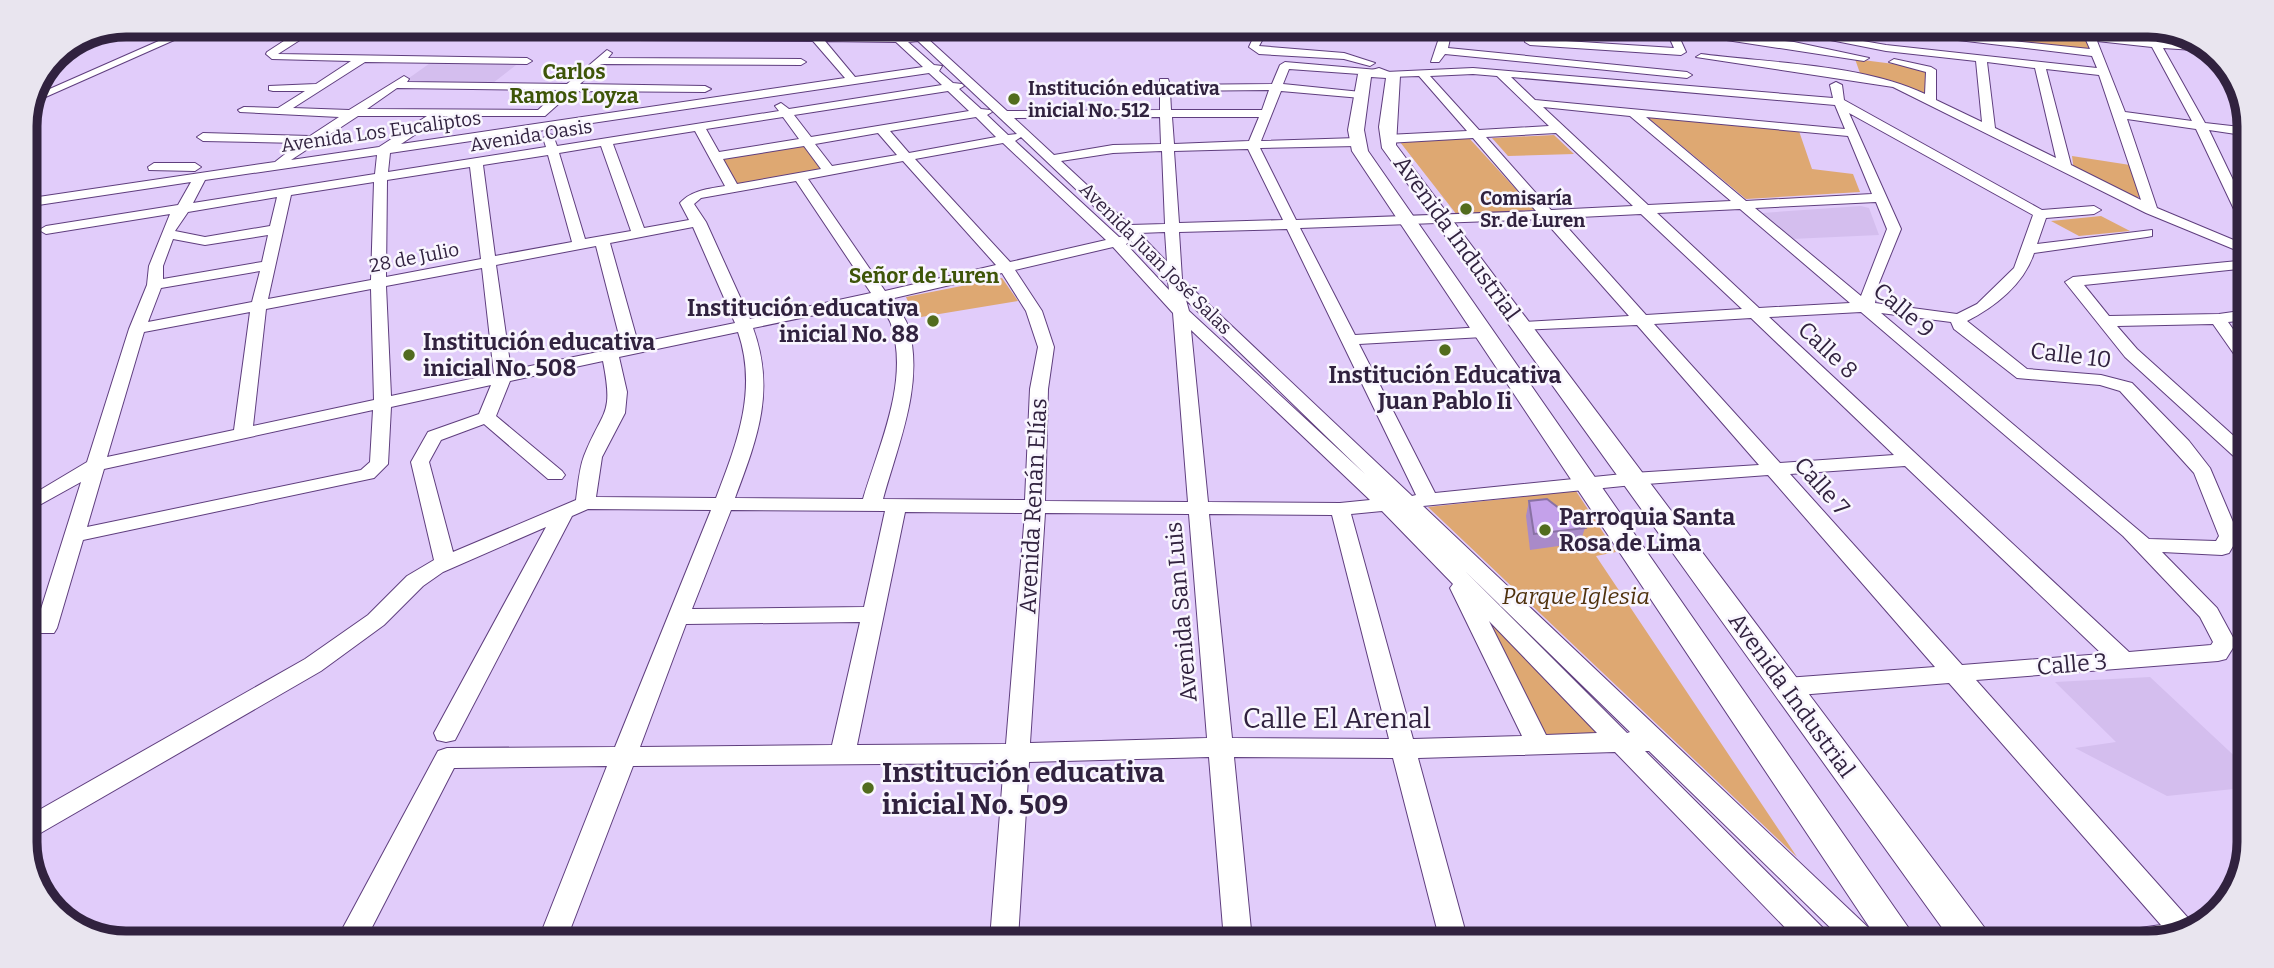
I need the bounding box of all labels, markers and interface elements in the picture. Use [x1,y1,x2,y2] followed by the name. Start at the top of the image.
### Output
[509,59,639,109] district label: Carlos Ramos Loyza
[1028,77,1220,122] place label: Institución educativa inicial No. 512
[1006,91,1022,107] marker: Institución educativa inicial No. 512
[280,106,483,157] street label: Avenida Los Eucaliptos
[468,114,594,157] street label: Avenida Oasis
[1388,150,1526,326] street label: Avenida Industrial
[1075,177,1237,339] street label: Avenida Juan José Salas
[1480,187,1586,232] place label: Comisaría Sr. de Luren
[1458,201,1474,217] marker: Comisaría Sr. de Luren
[367,238,461,277] street label: 28 de Julio
[849,263,1000,289] district label: Señor de Luren
[1868,277,1940,343] street label: Calle 9
[687,294,919,348] place label: Institución educativa inicial No. 88
[925,313,941,329] marker: Institución educativa inicial No. 88
[1792,315,1864,385] street label: Calle 8
[423,328,655,382] place label: Institución educativa inicial No. 508
[2029,336,2113,374] street label: Calle 10
[1437,342,1453,358] marker: Institución Educativa Juan Pablo Ii
[401,347,417,363] marker: Institución educativa inicial No. 508
[1328,361,1562,415] place label: Institución Educativa Juan Pablo Ii
[1013,397,1053,615] street label: Avenida Renán Elías
[1789,451,1856,521] street label: Calle 7
[1559,503,1735,557] place label: Parroquia Santa Rosa de Lima
[1159,521,1203,703] street label: Avenida San Luis
[1537,522,1553,538] marker: Parroquia Santa Rosa de Lima
[1502,582,1650,610] park label: Parque Iglesia
[1723,607,1861,783] street label: Avenida Industrial
[2036,647,2108,681] street label: Calle 3
[1243,702,1431,735] street label: Calle El Arenal
[882,756,1165,821] place label: Institución educativa inicial No. 509
[860,780,876,796] marker: Institución educativa inicial No. 509

